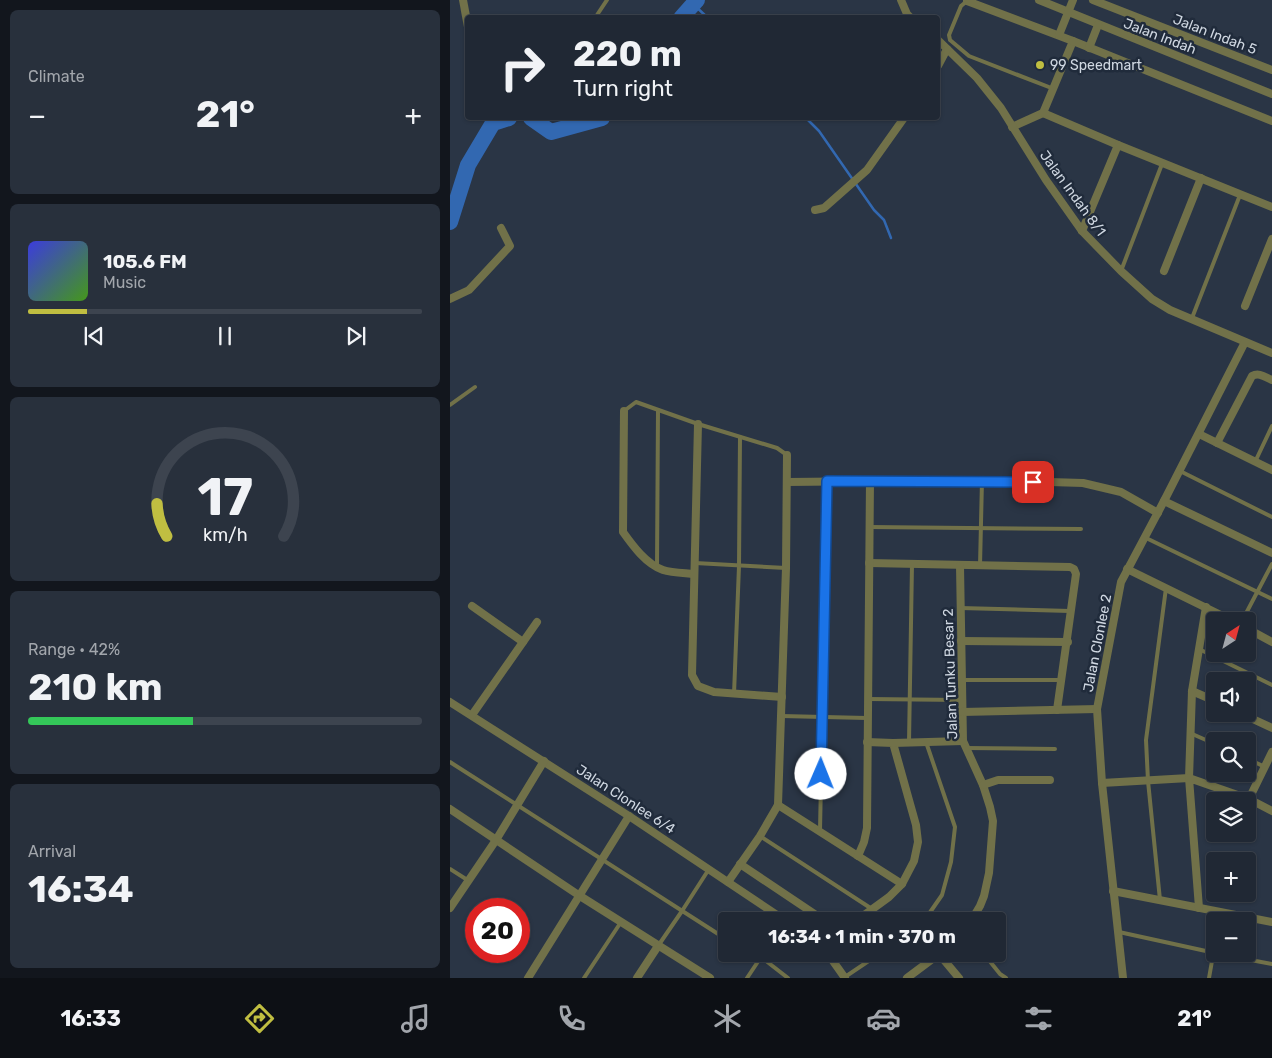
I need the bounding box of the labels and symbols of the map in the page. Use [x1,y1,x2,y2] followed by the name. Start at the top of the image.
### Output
[1171,11,1259,58] street label: Jalan Indah 5
[1121,15,1199,58] street label: Jalan Indah
[1050,57,1143,74] place label: 99 Speedmart
[1034,59,1046,71] marker: 99 Speedmart
[1036,147,1109,239] street label: Jalan Indah 8/1
[1012,461,1054,503] pin
[1080,593,1115,694] street label: Jalan Clonlee 2
[940,608,961,740] street label: Jalan Tunku Besar 2
[1206,612,1256,662] north arrow
[794,747,846,799] position arrow
[573,761,679,838] street label: Jalan Clonlee 6/4
[465,898,530,963] speed limit sign: 20

